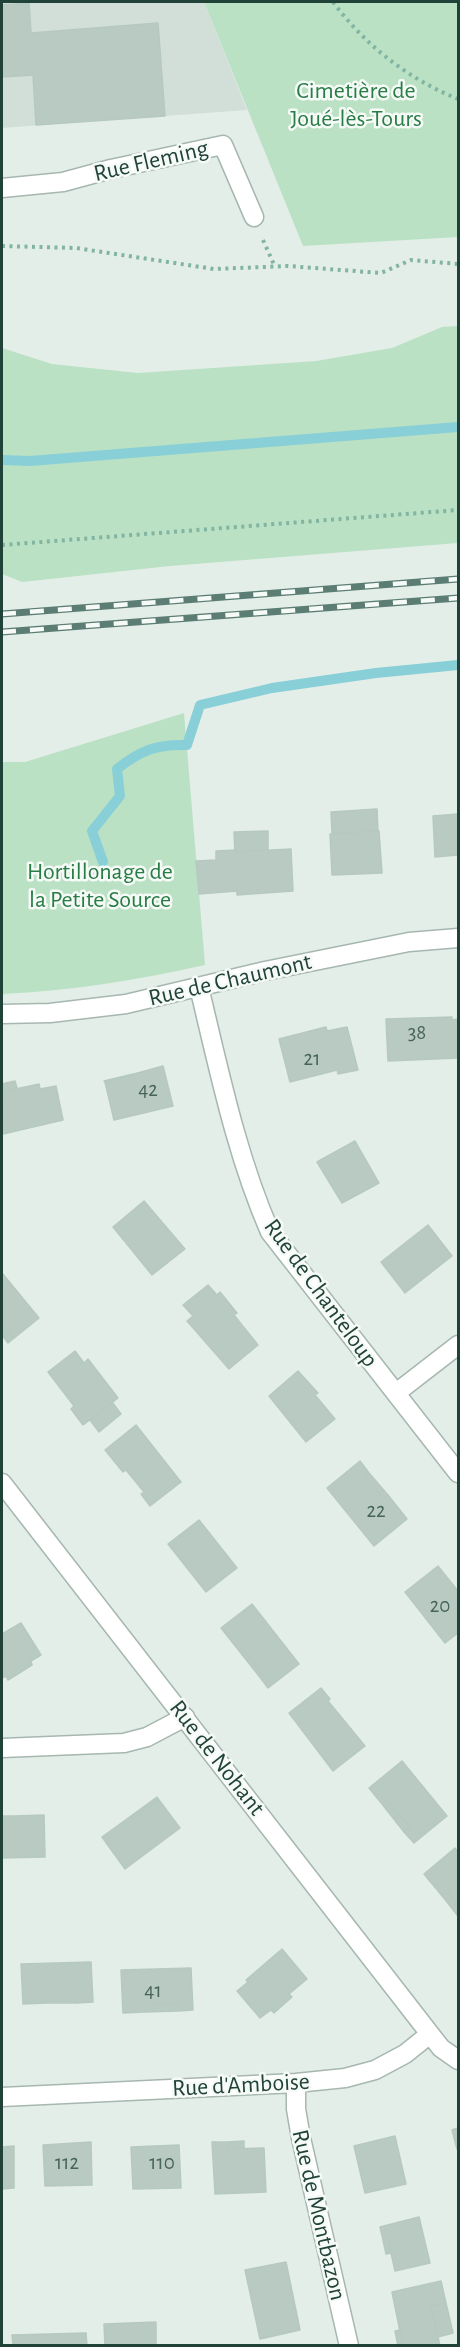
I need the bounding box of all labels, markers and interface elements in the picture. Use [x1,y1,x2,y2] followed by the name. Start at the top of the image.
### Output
[290,77,422,133] park label: Cimetière de Joué-lès-Tours
[91,134,211,188] street label: Rue Fleming
[27,858,173,914] park label: Hortillonage de la Petite Source
[146,947,314,1013] street label: Rue de Chaumont
[408,1020,426,1046] house number: 38
[304,1046,320,1072] house number: 21
[138,1077,158,1103] house number: 42
[258,1213,384,1373] street label: Rue de Chanteloup
[366,1498,386,1524] house number: 22
[430,1593,450,1619] house number: 20
[163,1695,271,1821] street label: Rue de Nohant
[144,1978,162,2004] house number: 41
[171,2067,311,2103] street label: Rue d'Amboise
[285,2127,353,2303] street label: Rue de Montbazon
[55,2150,79,2176] house number: 112
[149,2150,175,2176] house number: 110

